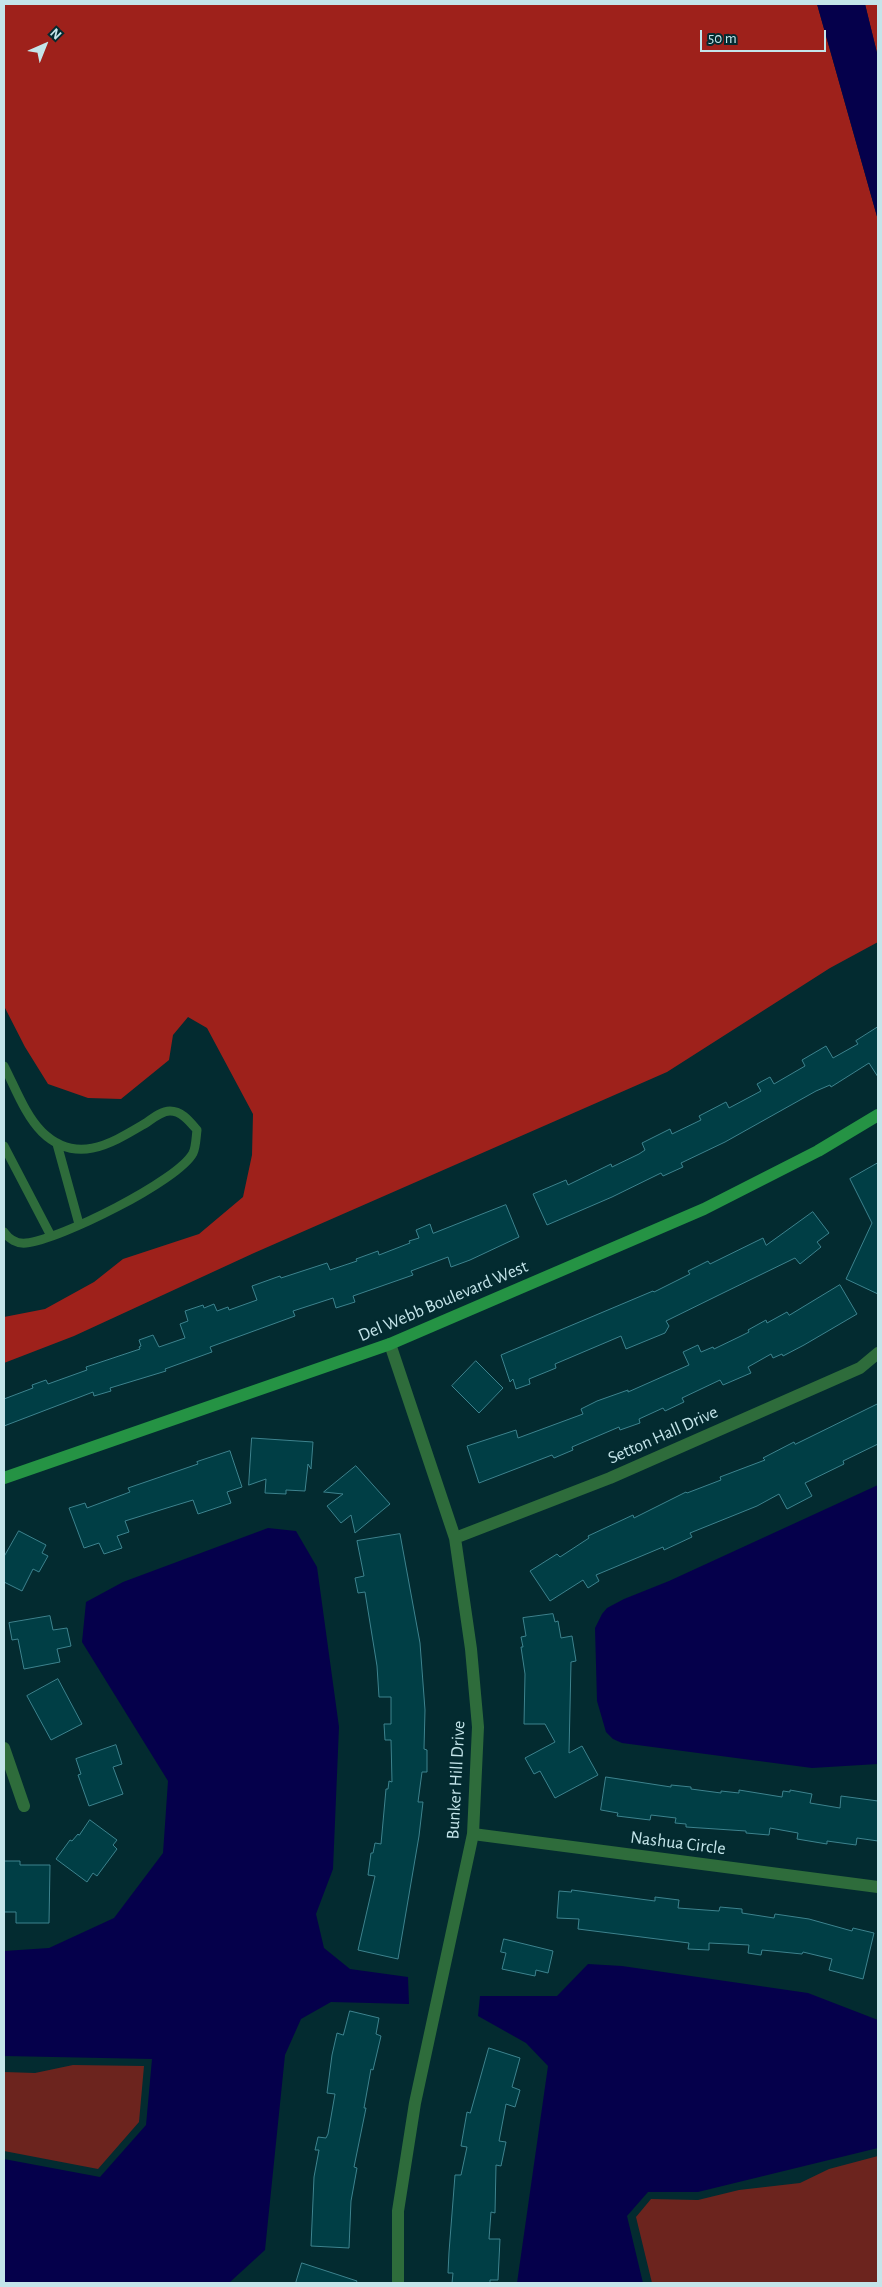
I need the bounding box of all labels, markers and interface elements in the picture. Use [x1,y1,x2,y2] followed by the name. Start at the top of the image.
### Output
[20,20,70,70] north arrow
[702,20,828,52] scale bar
[47,26,64,43] text: N
[708,31,737,46] text: 50 m
[355,1255,531,1347] street label: Del Webb Boulevard West
[605,1401,721,1469] street label: Setton Hall Drive
[442,1720,470,1840] street label: Bunker Hill Drive
[629,1826,727,1860] street label: Nashua Circle

